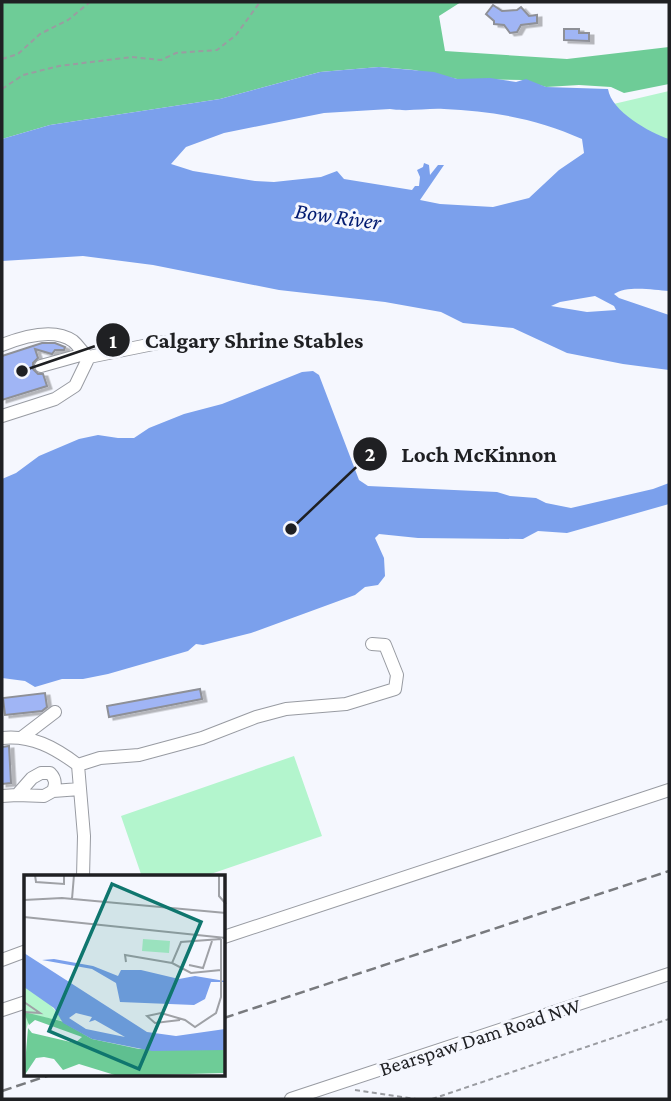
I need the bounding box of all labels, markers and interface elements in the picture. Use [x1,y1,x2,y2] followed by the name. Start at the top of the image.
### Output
[293,197,384,235] water label: Bow River
[96,318,377,362] callout: Calgary Shrine Stables
[145,327,363,353] text: Calgary Shrine Stables
[109,329,117,353] text: 1
[353,432,571,476] callout: Loch McKinnon
[401,441,557,467] text: Loch McKinnon
[365,442,376,466] text: 2
[24,875,226,1076] inset map
[376,993,584,1081] street label: Bearspaw Dam Road NW

